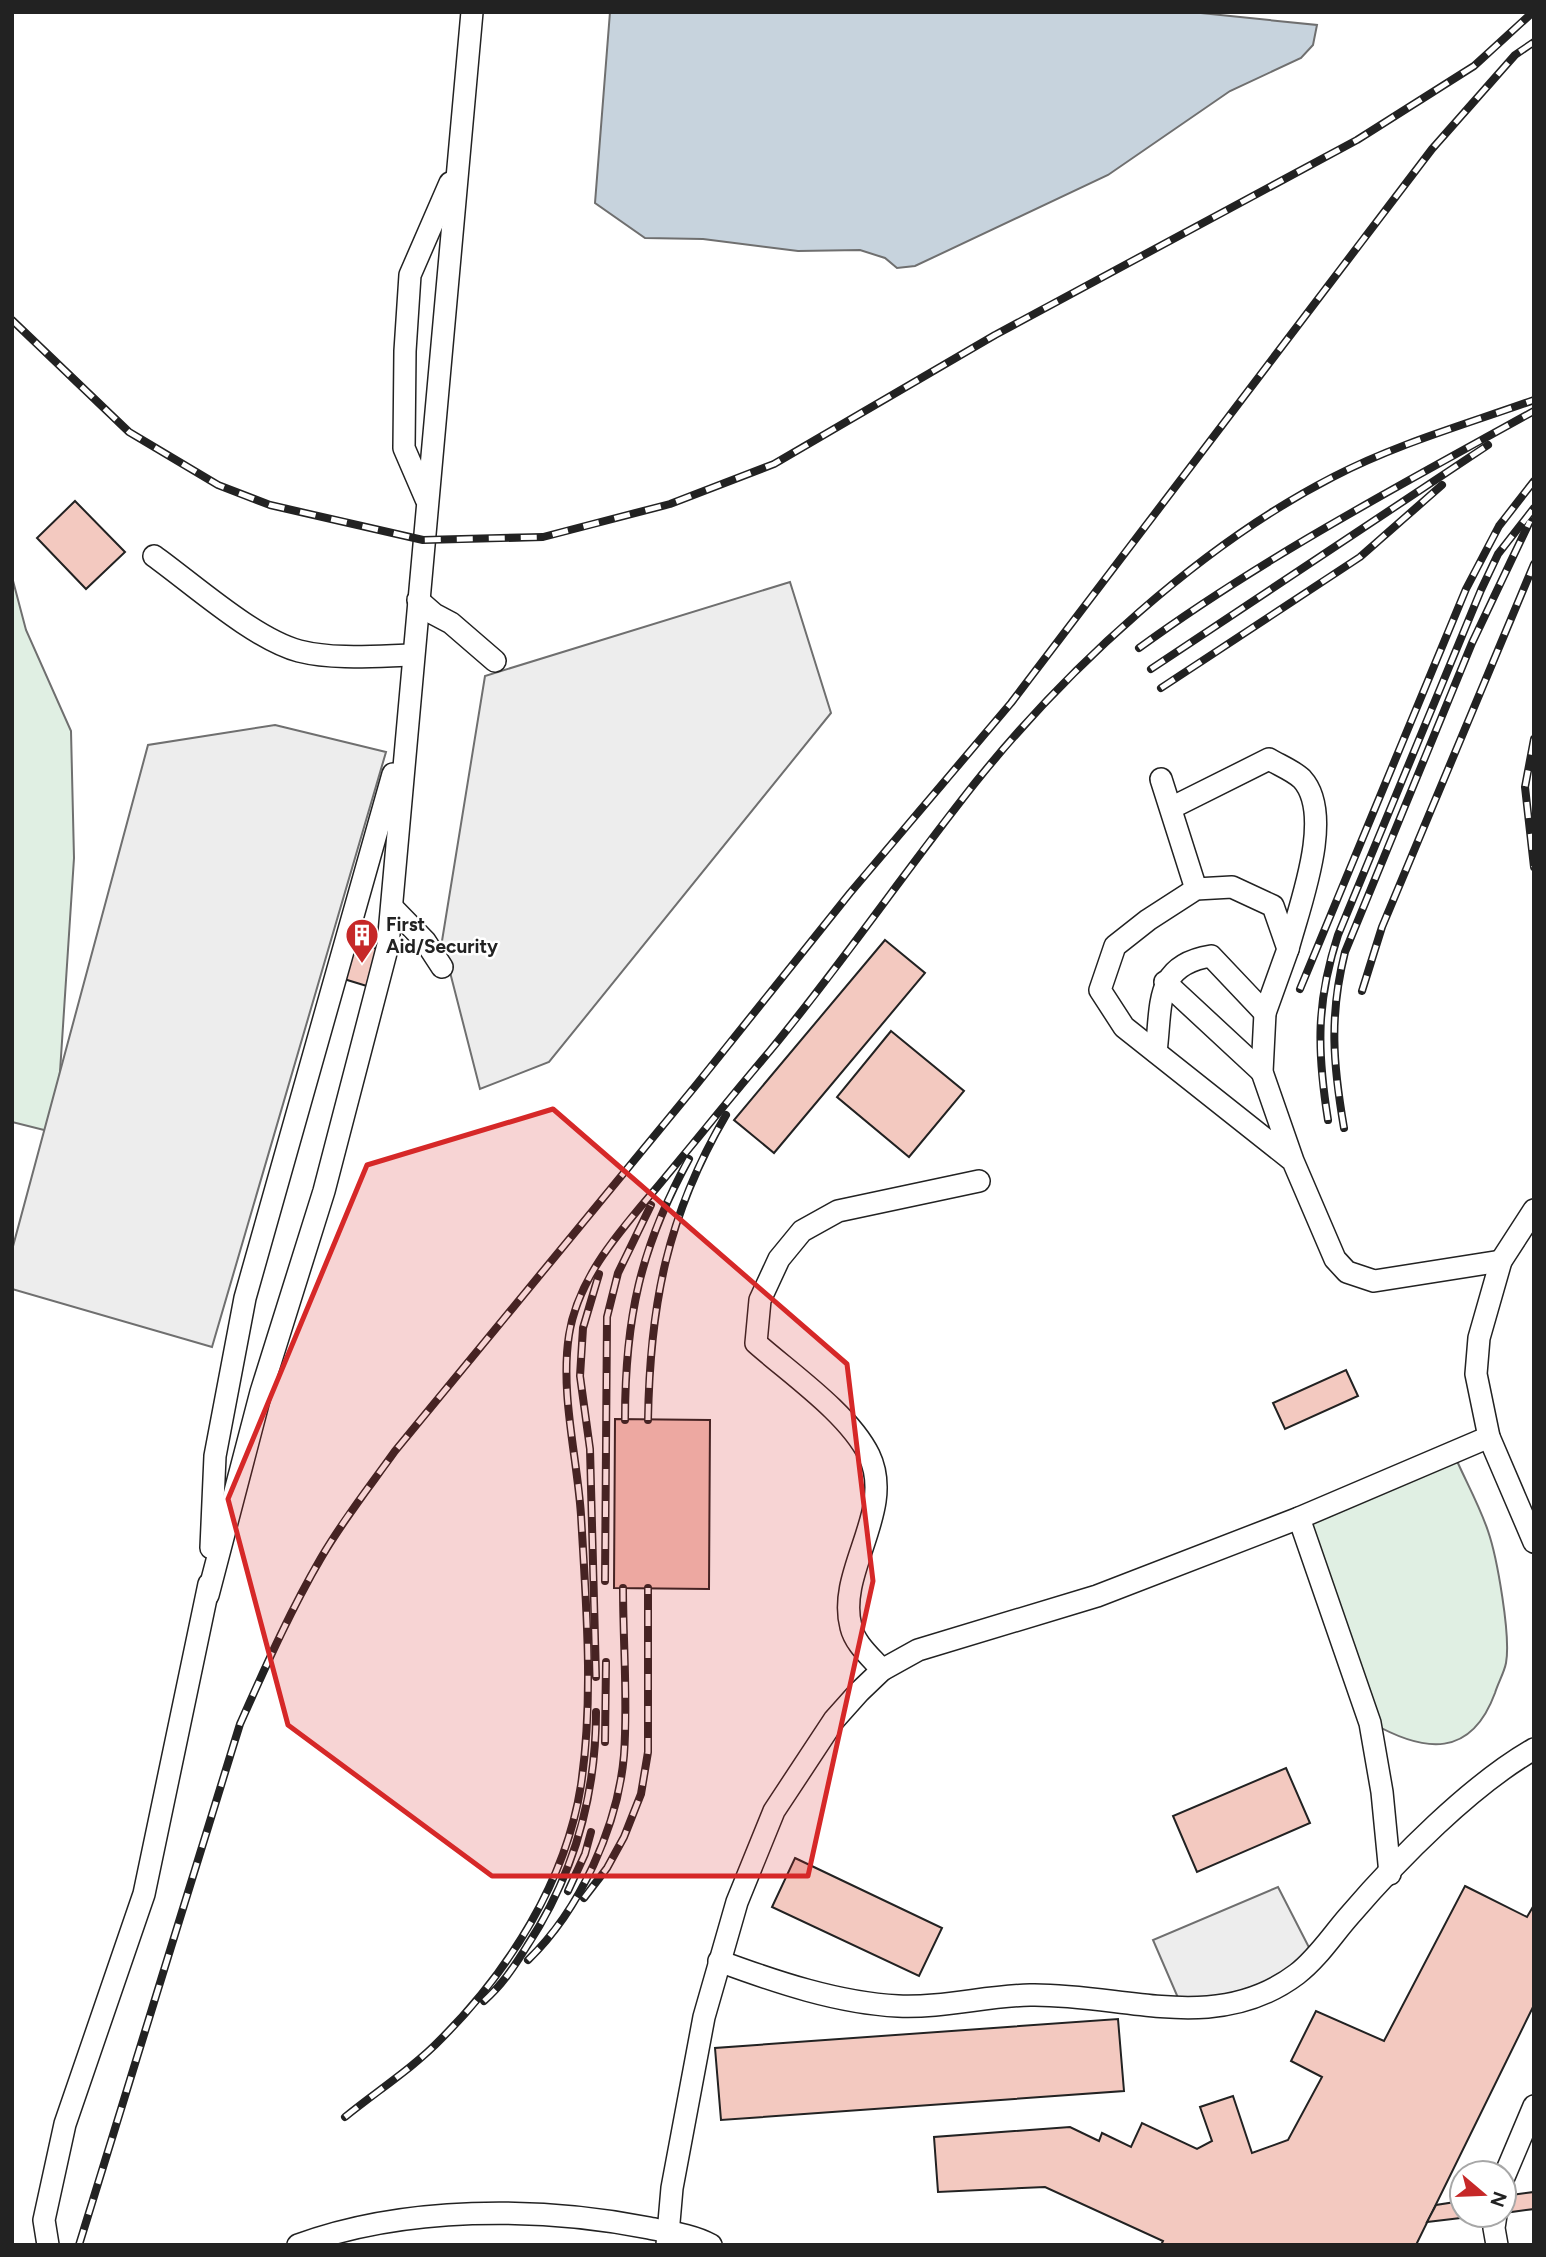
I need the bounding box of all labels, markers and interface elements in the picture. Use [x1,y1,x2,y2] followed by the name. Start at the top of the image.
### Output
[386,913,498,958] place label: First Aid/Security
[343,916,381,965] building icon: First Aid/Security
[1448,2159,1518,2229] north arrow
[1485,2189,1512,2210] text: N

